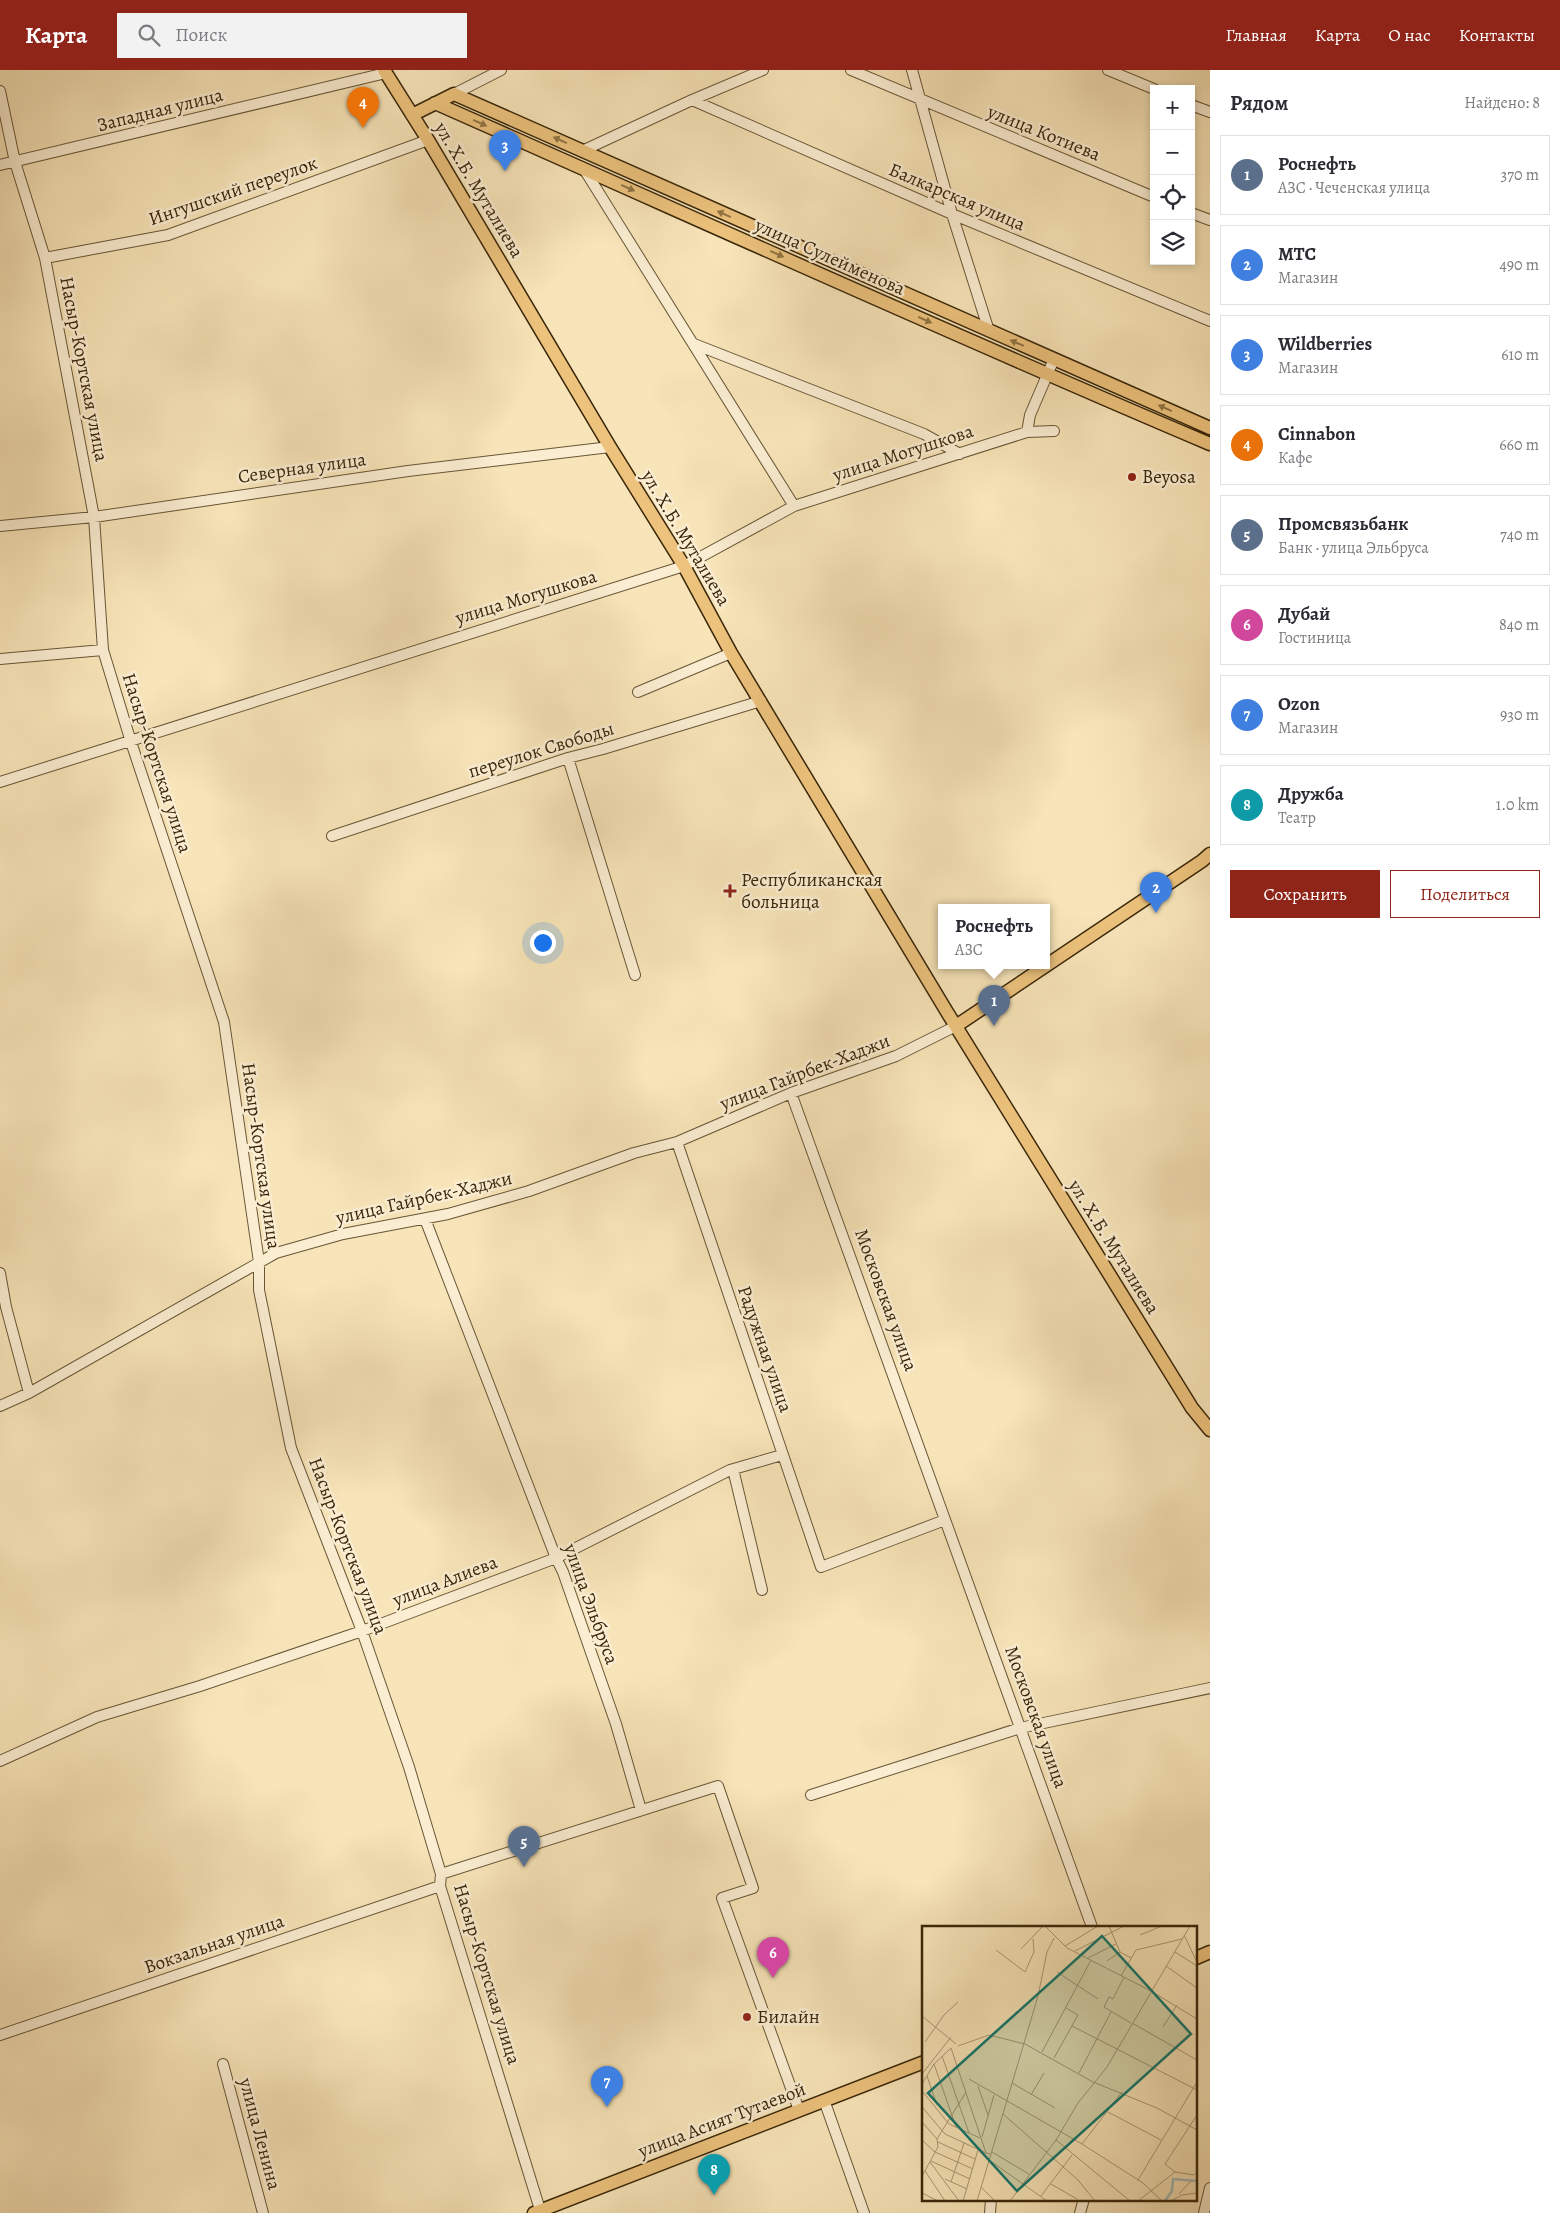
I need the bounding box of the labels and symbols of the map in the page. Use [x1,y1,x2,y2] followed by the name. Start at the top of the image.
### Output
[94,82,226,138] street label: Западная улица
[347,87,379,128] pin: 4
[983,98,1104,168] street label: улица Котиева
[428,116,530,263] street label: ул. Х.Б. Муталиева
[473,119,487,127] one-way arrow
[489,130,521,171] pin: 3
[553,136,567,144] one-way arrow
[145,150,321,232] street label: Ингушский переулок
[885,157,1029,238] street label: Балкарская улица
[621,185,635,193] one-way arrow
[717,209,731,217] one-way arrow
[750,212,909,302] street label: улица Сулейменова
[770,250,784,258] one-way arrow
[53,274,115,464] street label: Насыр-Кортская улица
[918,316,932,324] one-way arrow
[1010,338,1024,346] one-way arrow
[1158,404,1172,412] one-way arrow
[828,418,977,488] street label: улица Могушкова
[236,446,368,490] street label: Северная улица
[635,464,737,611] street label: ул. Х.Б. Муталиева
[1142,464,1196,490] place label: Beyosa
[1126,471,1138,483] marker: Beyosa
[451,563,600,631] street label: улица Могушкова
[116,670,198,857] street label: Насыр-Кортская улица
[465,715,617,785] street label: переулок Свободы
[741,867,882,915] place label: Республиканская больница
[1140,872,1172,913] pin: 2
[723,884,737,898] marker: Республиканская больница
[530,930,556,956] your location
[978,985,1010,1026] pin: 1
[715,1028,894,1117] street label: улица Гайрбек-Хаджи
[235,1061,287,1251] street label: Насыр-Кортская улица
[332,1165,515,1231] street label: улица Гайрбек-Хаджи
[1062,1174,1166,1319] street label: ул. Х.Б. Муталиева
[848,1225,924,1375] street label: Московская улица
[731,1282,799,1416] street label: Радужная улица
[302,1454,394,1639] street label: Насыр-Кортская улица
[557,1539,625,1668] street label: улица Эльбруса
[388,1549,501,1613] street label: улица Алиева
[998,1642,1074,1792] street label: Московская улица
[508,1826,540,1867] pin: 5
[447,1880,527,2068] street label: Насыр-Кортская улица
[140,1908,288,1980] street label: Вокзальная улица
[922,1926,1198,2200] inset map
[757,1937,789,1978] pin: 6
[757,2004,820,2030] place label: Билайн
[741,2011,753,2023] marker: Билайн
[591,2066,623,2107] pin: 7
[232,2074,287,2193] street label: улица Ленина
[634,2076,810,2164] street label: улица Асият Тутаевой
[698,2154,730,2195] pin: 8

